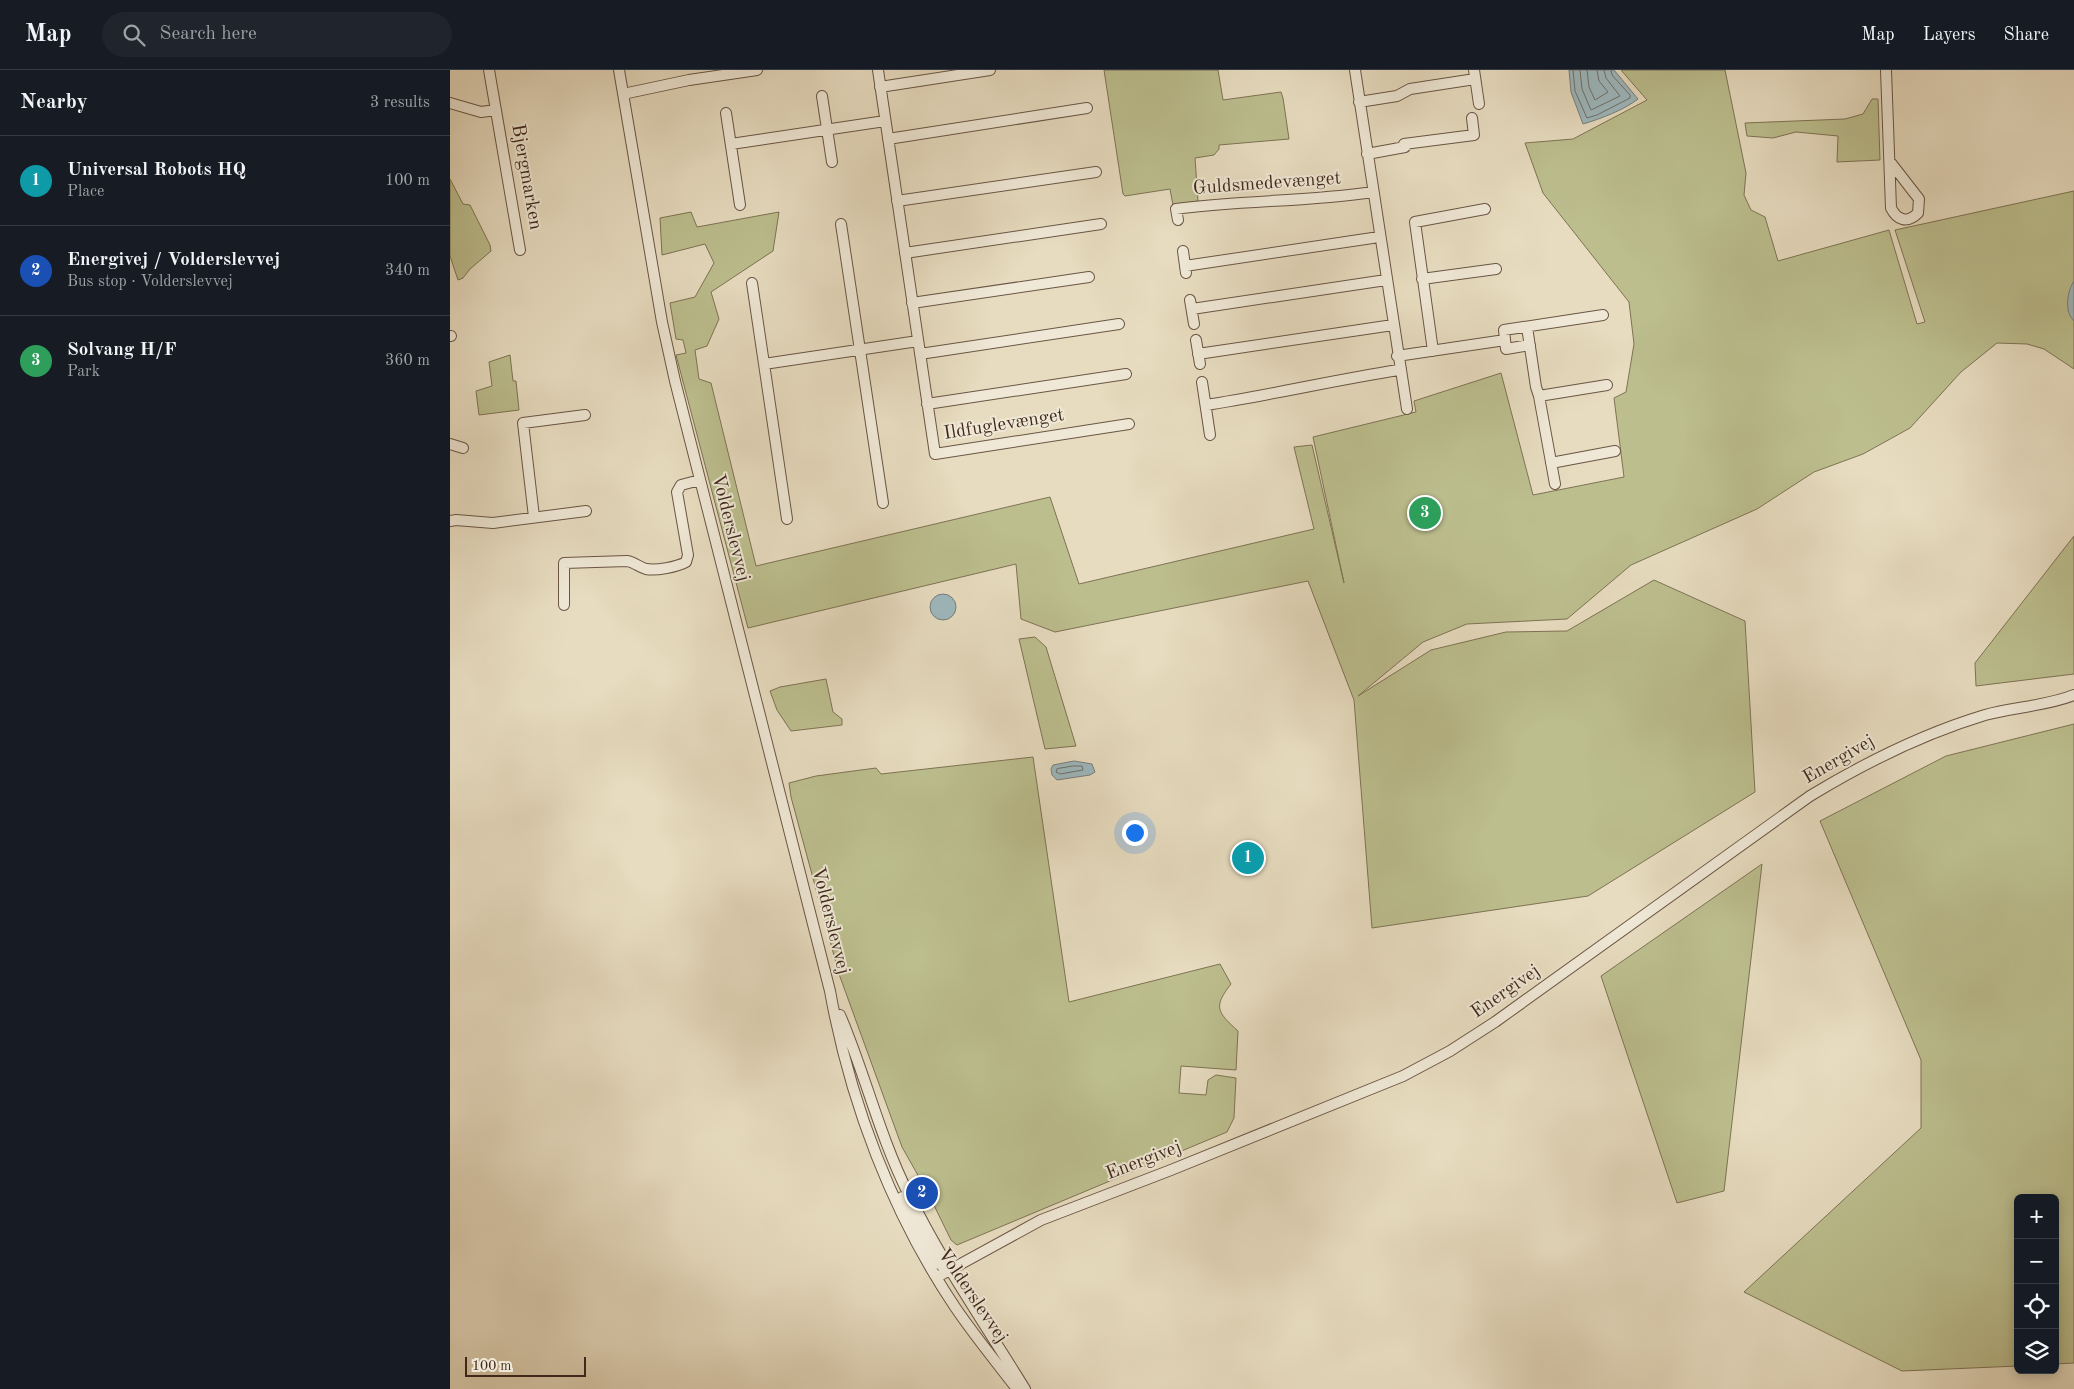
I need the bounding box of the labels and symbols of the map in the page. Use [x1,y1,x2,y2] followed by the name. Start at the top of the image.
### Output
[507,123,545,231] street label: Bjergmarken
[1192,169,1342,199] street label: Guldsmedevænget
[942,406,1066,444] street label: Ildfuglevænget
[707,472,753,584] street label: Volderslevvej
[1409,494,1441,532] pin: 3
[1800,732,1878,788] street label: Energivej
[1122,820,1148,846] your location
[1232,839,1264,877] pin: 1
[807,865,853,977] street label: Volderslevvej
[1468,961,1544,1023] street label: Energivej
[1104,1138,1184,1184] street label: Energivej
[906,1174,938,1212] pin: 2
[933,1245,1011,1347] street label: Volderslevvej
[465,1354,586,1377] scale bar

